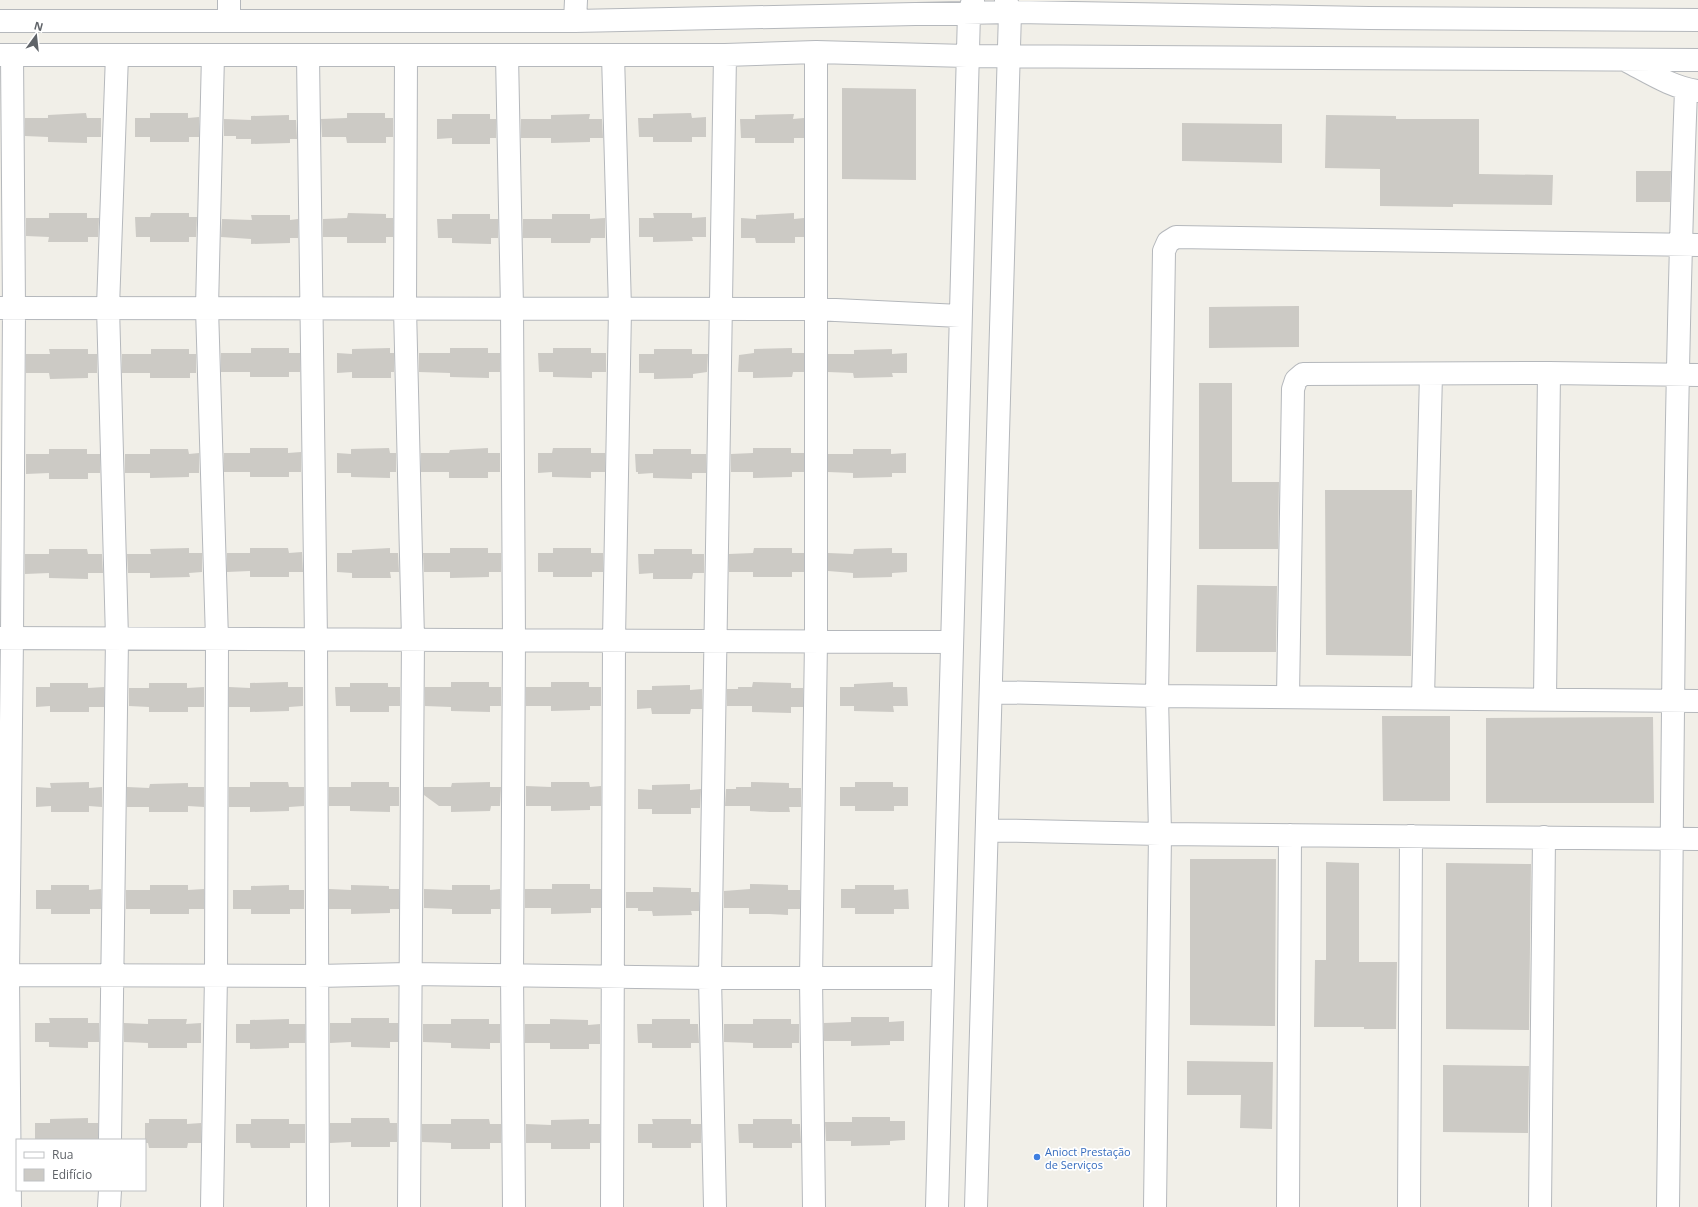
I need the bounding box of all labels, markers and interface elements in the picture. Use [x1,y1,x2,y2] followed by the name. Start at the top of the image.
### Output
[16,16,56,56] north arrow
[32,17,45,34] text: N
[16,1139,146,1191] legend
[1045,1144,1131,1172] place label: Anioct Prestação de Serviços
[52,1146,73,1163] text: Rua
[1032,1152,1042,1162] marker: Anioct Prestação de Serviços
[52,1166,92,1183] text: Edifício

